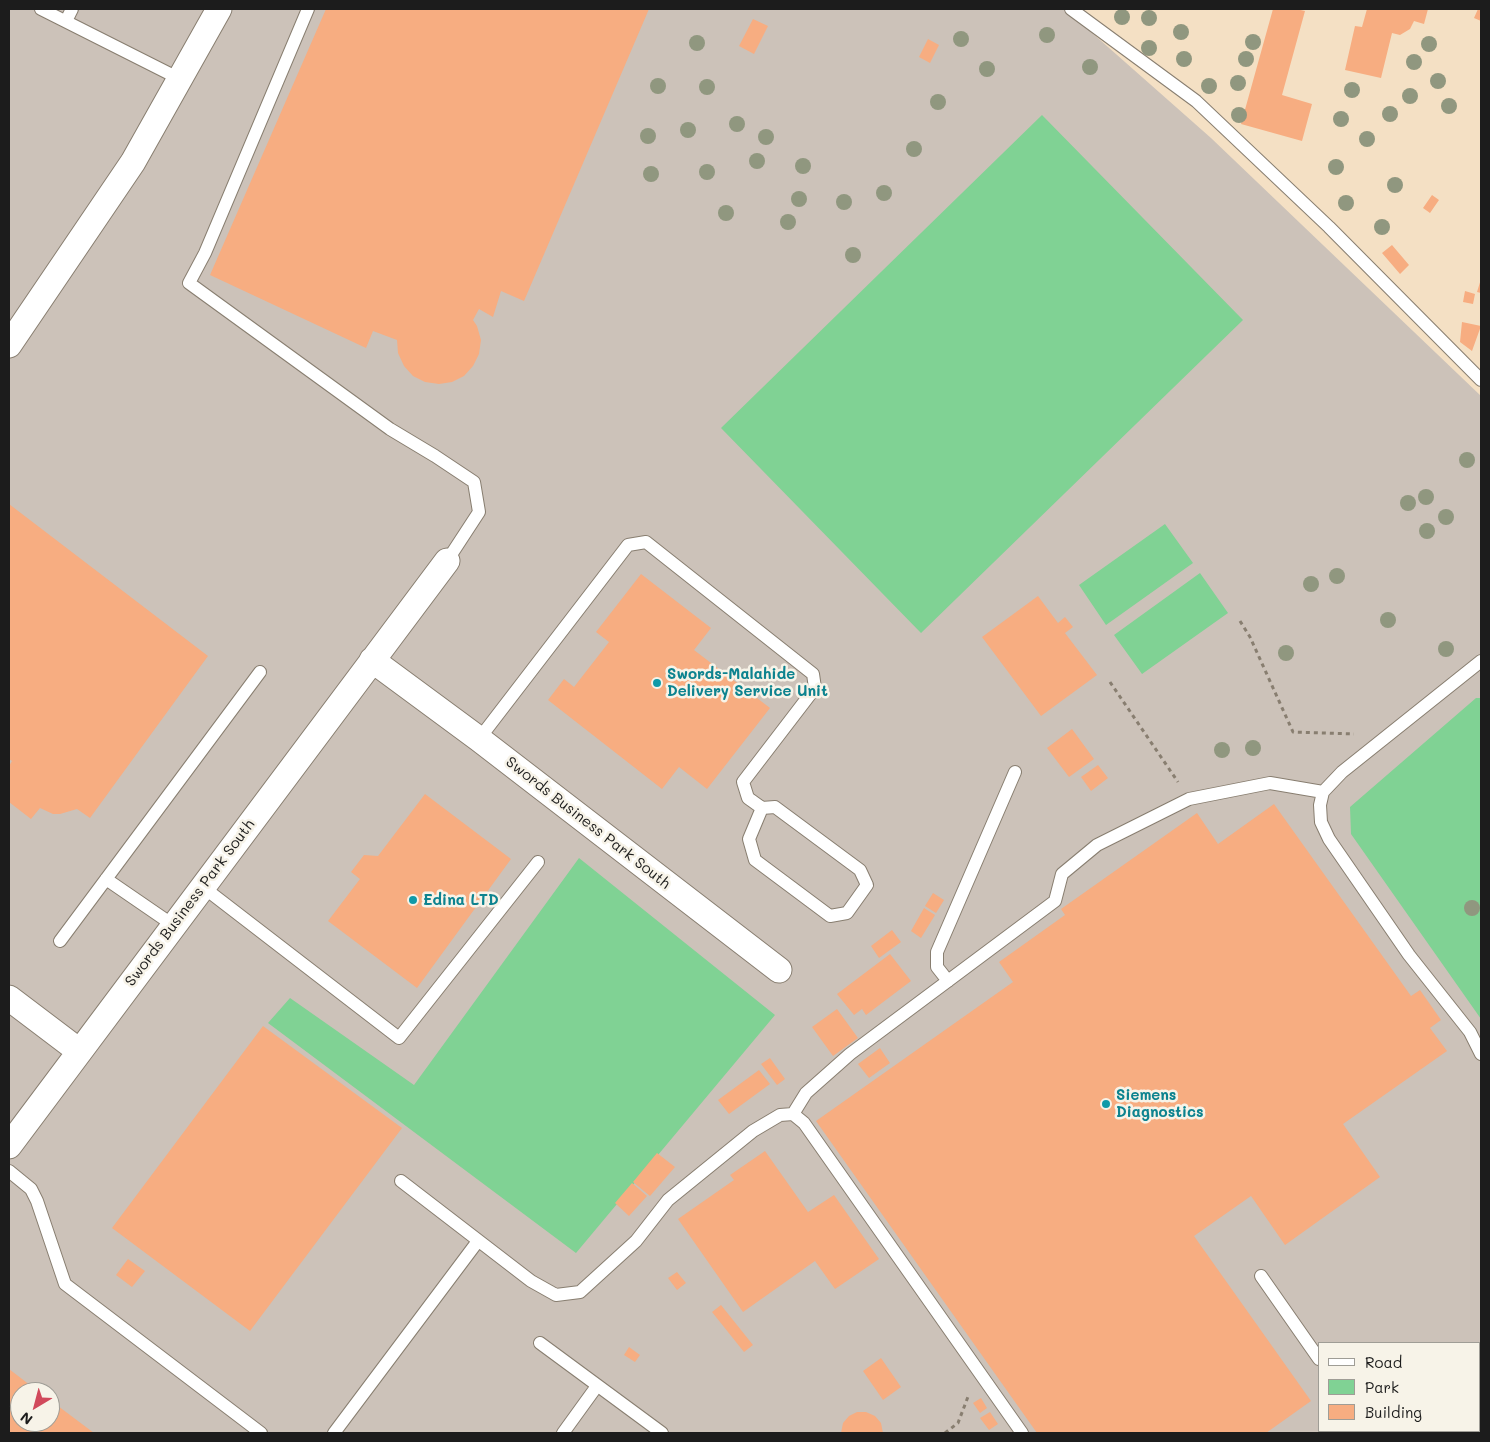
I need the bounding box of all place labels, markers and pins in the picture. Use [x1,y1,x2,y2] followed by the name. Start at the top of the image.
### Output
[667,665,828,700] place label: Swords-Malahide Delivery Service Unit
[651,677,663,689] marker: Swords-Malahide Delivery Service Unit
[423,891,499,909] place label: Edina LTD
[407,894,419,906] marker: Edina LTD
[1116,1086,1204,1121] place label: Siemens Diagnostics
[1100,1098,1112,1110] marker: Siemens Diagnostics

